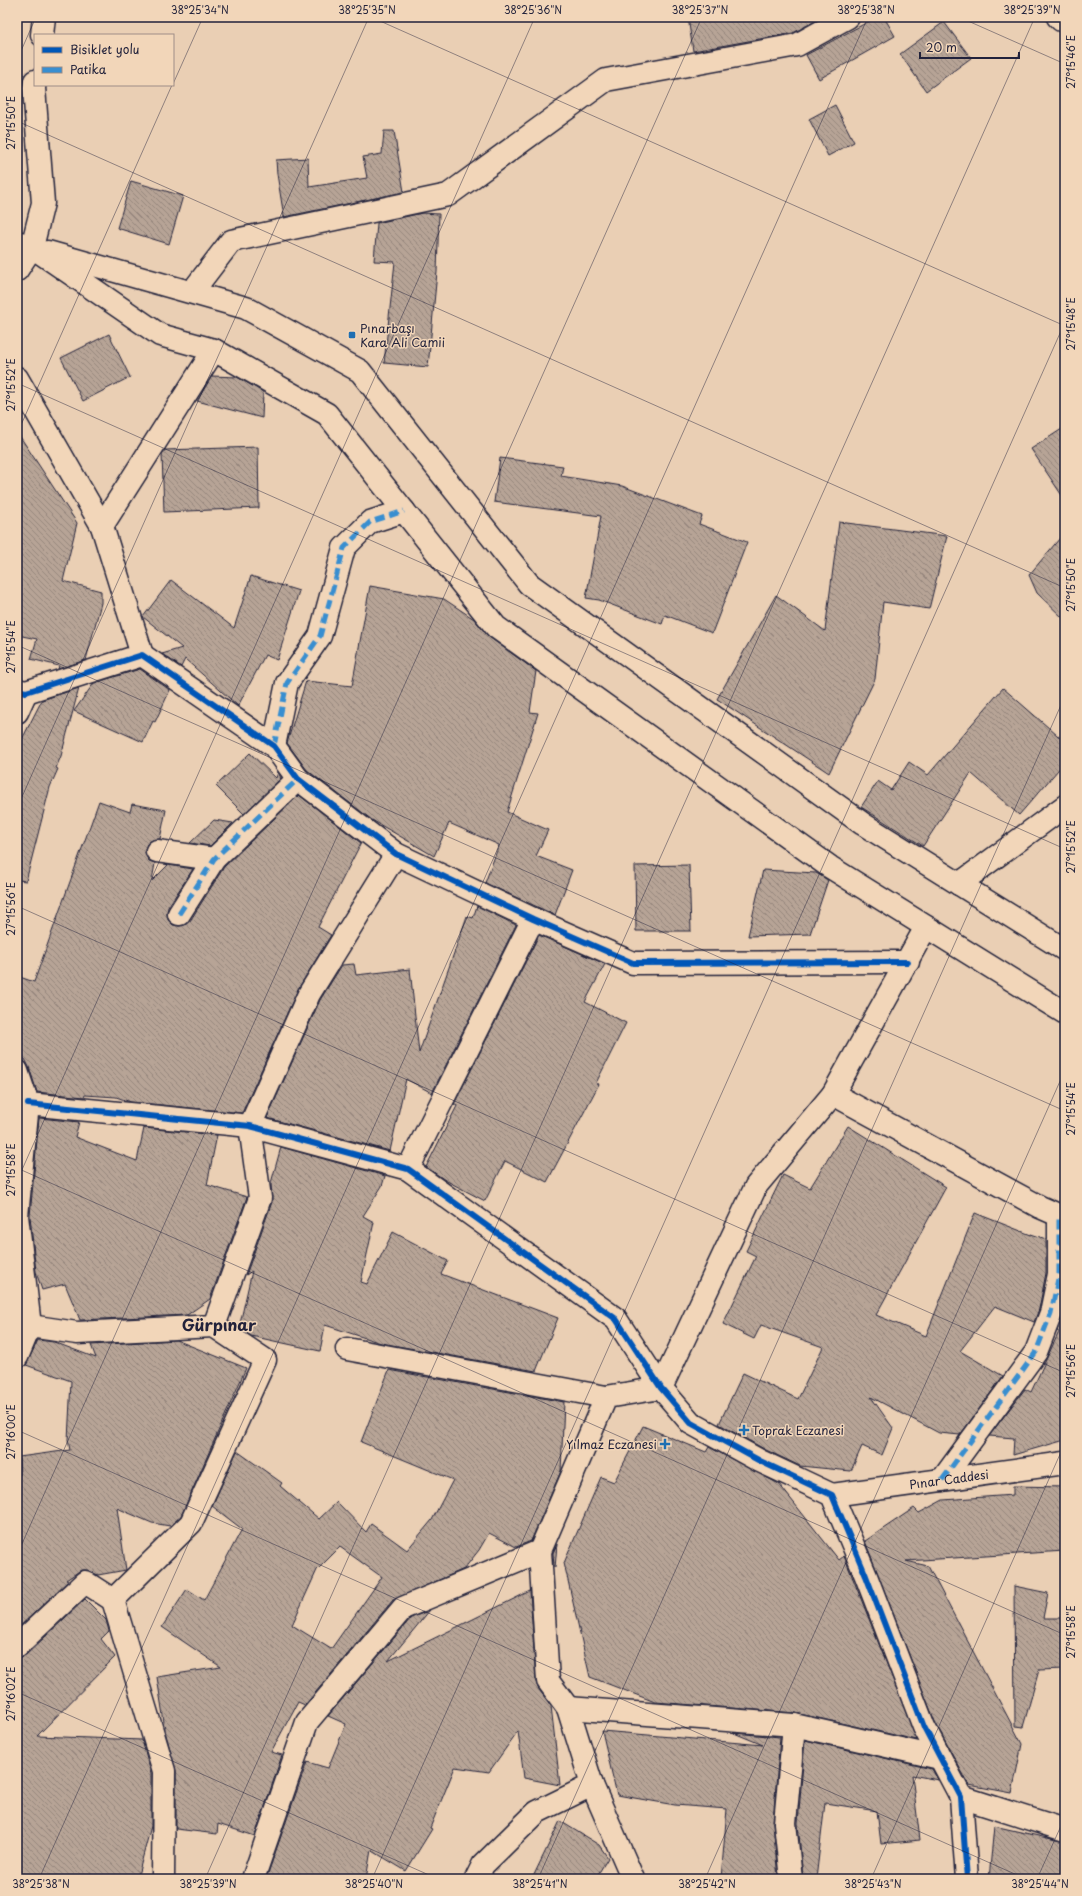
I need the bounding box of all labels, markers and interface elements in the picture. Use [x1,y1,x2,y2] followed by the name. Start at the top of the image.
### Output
[171,2,229,17] text: 38°25'34"N
[338,2,396,17] text: 38°25'35"N
[504,2,562,17] text: 38°25'36"N
[672,2,728,17] text: 38°25'37"N
[837,2,895,17] text: 38°25'38"N
[1003,2,1061,17] text: 38°25'39"N
[34,34,174,86] legend
[920,34,1019,60] scale bar
[1063,35,1078,89] text: 27°15'46"E
[926,38,957,56] text: 20 m
[70,40,139,58] text: Bisiklet yolu
[70,60,107,78] text: Patika
[3,96,18,150] text: 27°15'50"E
[1063,297,1078,351] text: 27°15'48"E
[360,319,445,351] place label: Pınarbaşı Kara Ali Camii
[347,330,357,340] marker: Pınarbaşı Kara Ali Camii
[3,358,18,412] text: 27°15'52"E
[1063,558,1078,612] text: 27°15'50"E
[3,620,18,674] text: 27°15'54"E
[1063,820,1078,874] text: 27°15'52"E
[3,882,18,936] text: 27°15'56"E
[1063,1082,1078,1136] text: 27°15'54"E
[3,1143,18,1197] text: 27°15'58"E
[182,1312,257,1336] district label: Gürpınar
[1063,1344,1078,1398] text: 27°15'56"E
[3,1404,18,1460] text: 27°16'00"E
[752,1421,844,1439] place label: Toprak Eczanesi
[739,1425,749,1435] marker: Toprak Eczanesi
[566,1435,657,1453] place label: Yılmaz Eczanesi
[660,1439,670,1449] marker: Yılmaz Eczanesi
[908,1465,990,1493] street label: Pınar Caddesi
[1063,1605,1078,1659] text: 27°15'58"E
[3,1667,18,1722] text: 27°16'02"E
[12,1876,70,1891] text: 38°25'38"N
[179,1876,237,1891] text: 38°25'39"N
[345,1876,403,1891] text: 38°25'40"N
[512,1876,568,1891] text: 38°25'41"N
[678,1876,736,1891] text: 38°25'42"N
[844,1876,902,1891] text: 38°25'43"N
[1011,1876,1069,1891] text: 38°25'44"N

